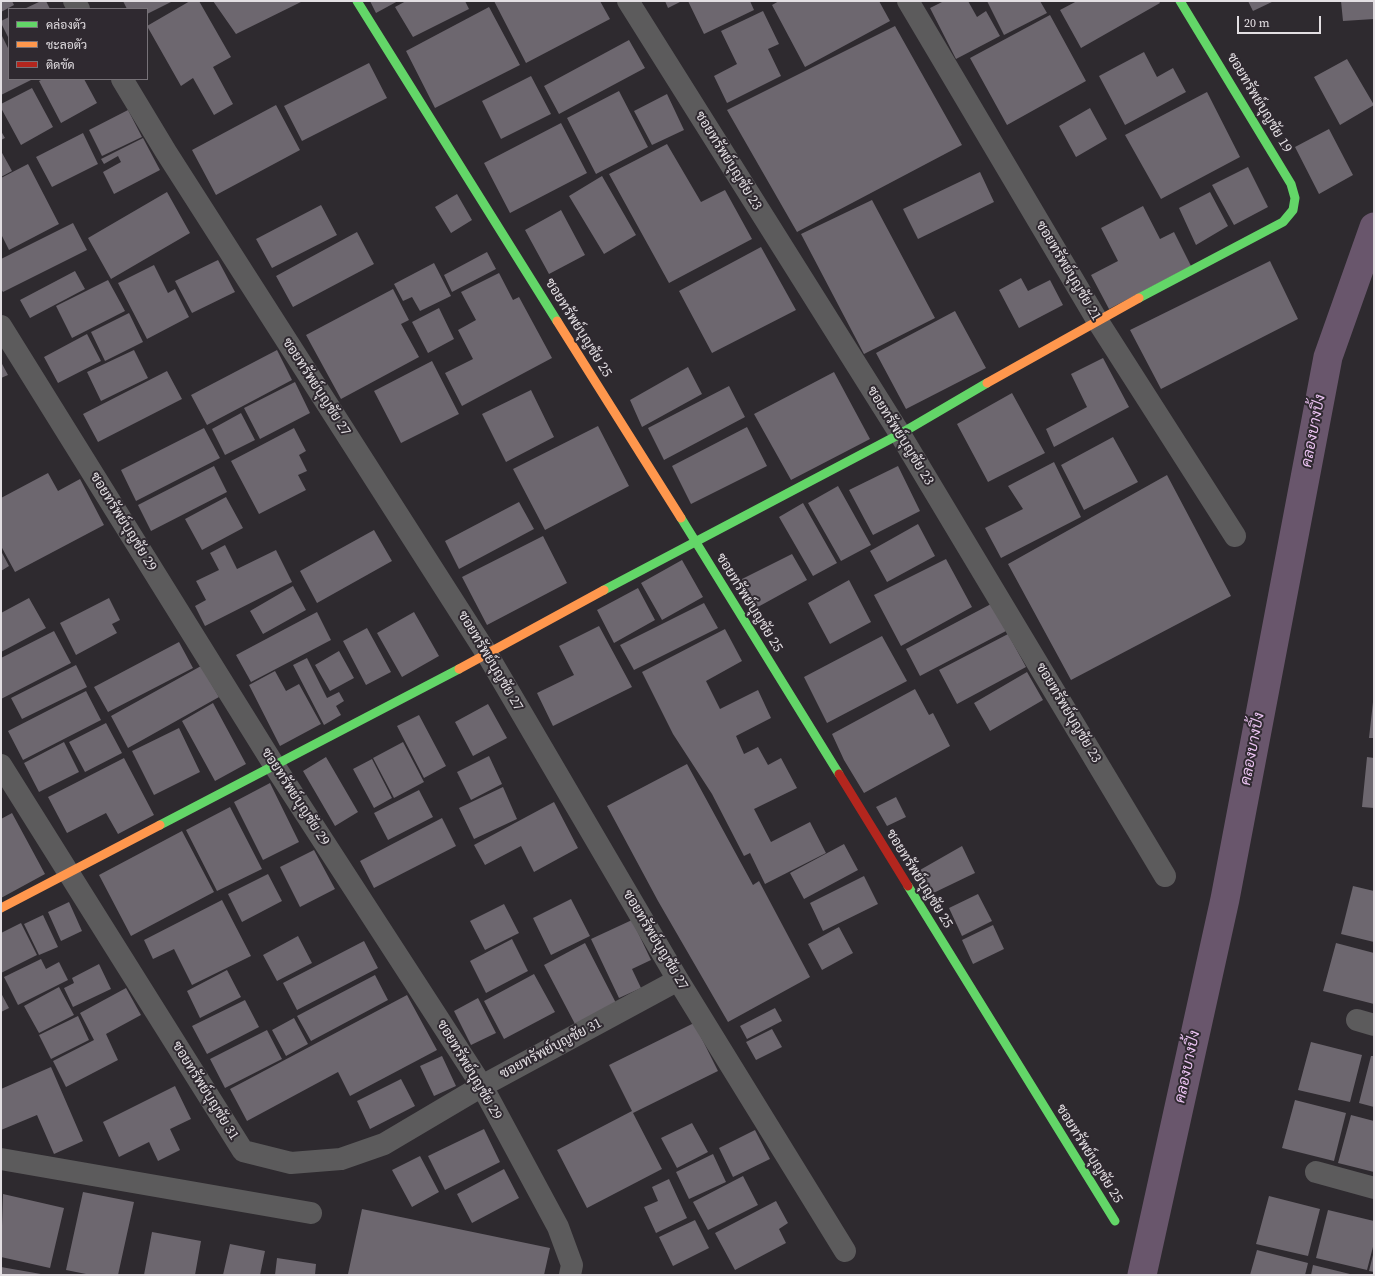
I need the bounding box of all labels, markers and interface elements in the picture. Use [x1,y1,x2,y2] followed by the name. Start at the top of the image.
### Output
[8,8,148,80] legend
[1239,8,1323,34] scale bar
[1244,15,1270,31] text: 20 m
[46,17,86,33] text: คล่องตัว
[46,37,87,53] text: ชะลอตัว
[1223,50,1295,156] street label: ซอยทรัพย์บุญชัย 19
[46,57,75,73] text: ติดขัด
[691,109,765,213] street label: ซอยทรัพย์บุญชัย 23
[1032,218,1104,324] street label: ซอยทรัพย์บุญชัย 21
[541,276,615,380] street label: ซอยทรัพย์บุญชัย 25
[278,335,354,439] street label: ซอยทรัพย์บุญชัย 27
[863,384,937,488] street label: ซอยทรัพย์บุญชัย 23
[1298,393,1330,469] water label: คลองบางปิ้ง
[86,470,160,574] street label: ซอยทรัพย์บุญชัย 29
[712,551,786,655] street label: ซอยทรัพย์บุญชัย 25
[454,608,526,714] street label: ซอยทรัพย์บุญชัย 27
[1032,660,1104,766] street label: ซอยทรัพย์บุญชัย 23
[1237,711,1269,787] water label: คลองบางปิ้ง
[257,745,333,849] street label: ซอยทรัพย์บุญชัย 29
[882,827,956,931] street label: ซอยทรัพย์บุญชัย 25
[619,887,691,993] street label: ซอยทรัพย์บุญชัย 27
[497,1015,605,1083] street label: ซอยทรัพย์บุญชัย 31
[433,1017,505,1123] street label: ซอยทรัพย์บุญชัย 29
[1172,1029,1204,1105] water label: คลองบางปิ้ง
[168,1039,242,1143] street label: ซอยทรัพย์บุญชัย 31
[1052,1102,1126,1206] street label: ซอยทรัพย์บุญชัย 25

